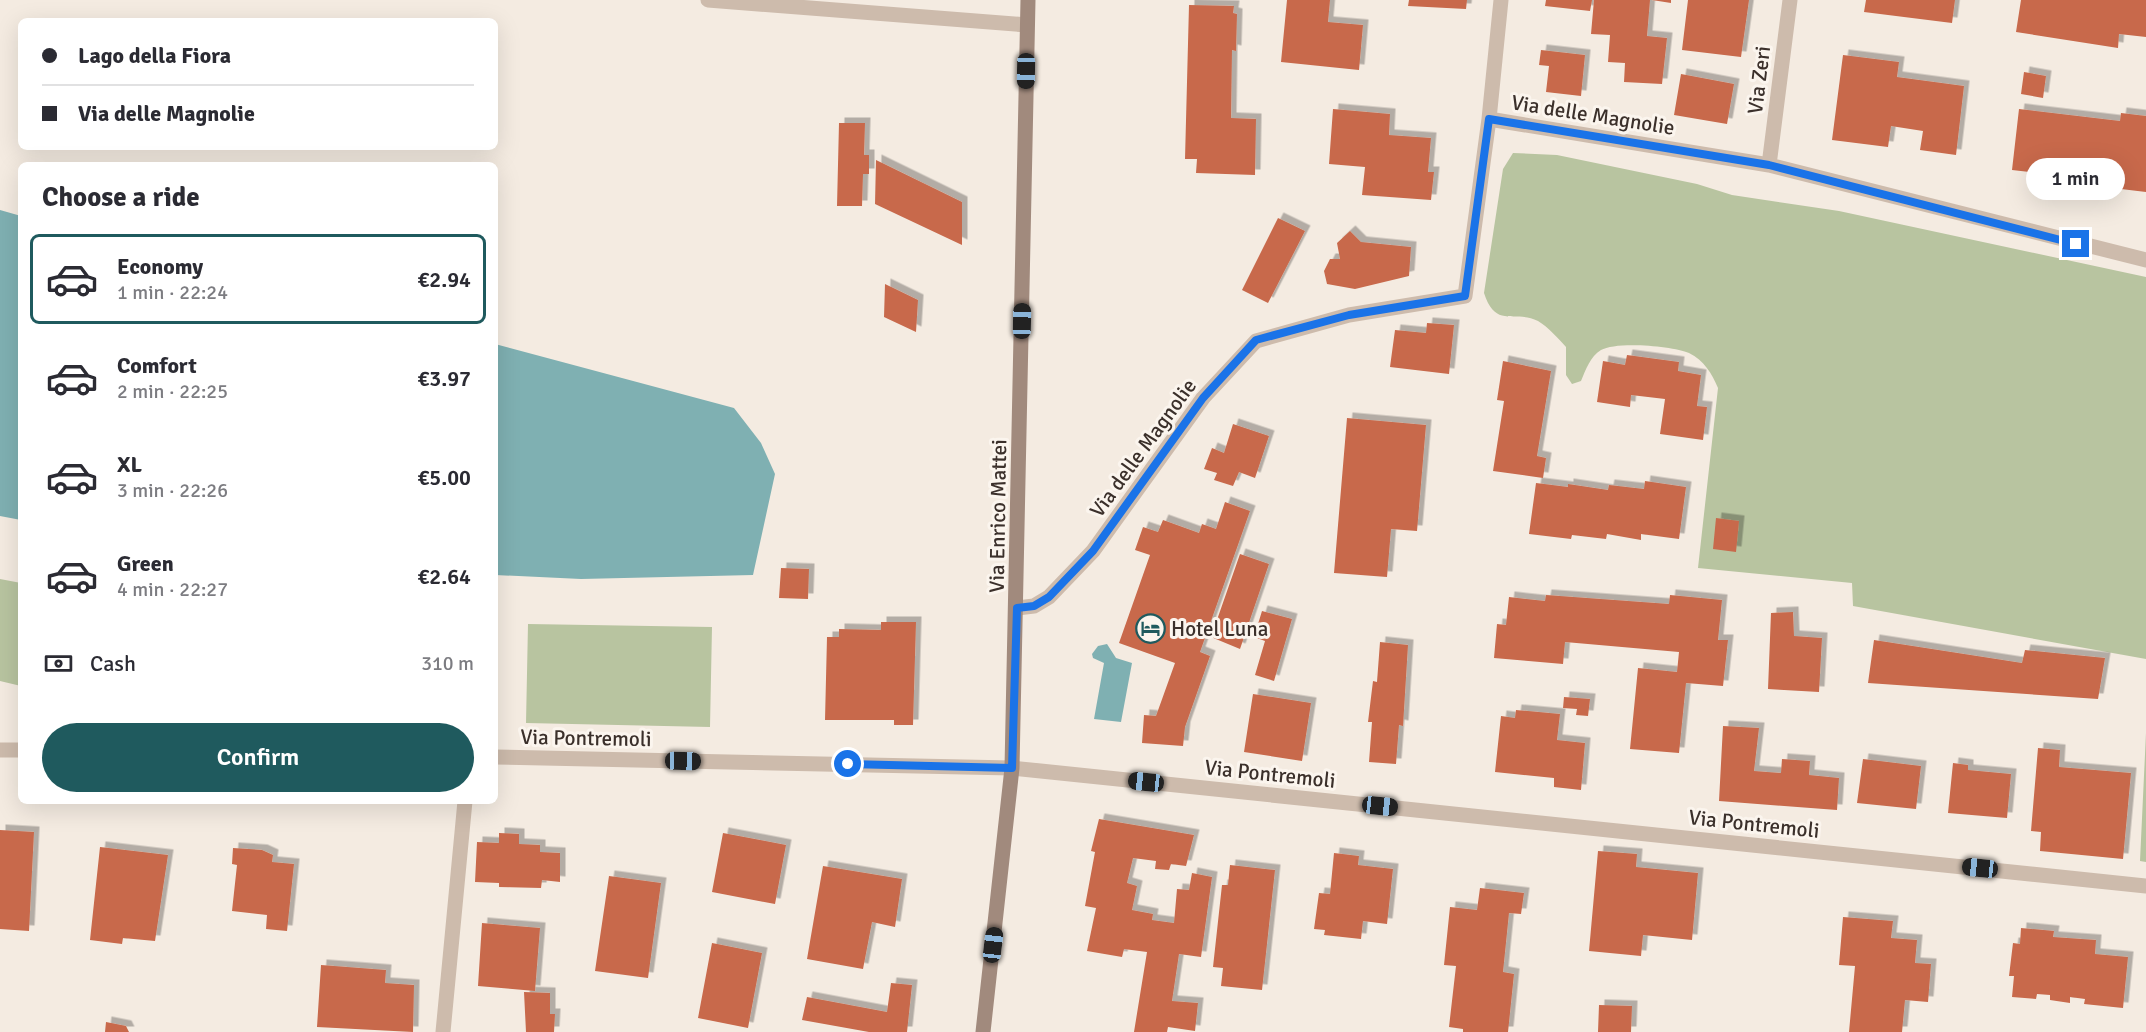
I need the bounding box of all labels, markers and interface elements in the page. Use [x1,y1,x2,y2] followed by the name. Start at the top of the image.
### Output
[78,42,231,69] text: Lago della Fiora
[1742,44,1776,116] street label: Via Zeri
[1017,53,1035,89] car
[1510,89,1676,141] street label: Via delle Magnolie
[78,100,255,127] text: Via delle Magnolie
[2026,157,2126,199] callout: 1 min
[2052,166,2099,191] text: 1 min
[42,181,200,214] text: Choose a ride
[2062,230,2089,257] route end
[45,252,99,306] icon: car
[117,253,203,280] text: Economy
[417,266,471,293] text: €2.94
[117,280,228,305] text: 1 min · 22:24
[1013,303,1031,339] car
[45,351,99,405] icon: car
[117,352,197,379] text: Comfort
[417,365,471,392] text: €3.97
[1084,374,1202,522] street label: Via delle Magnolie
[117,379,228,404] text: 2 min · 22:25
[984,439,1012,593] street label: Via Enrico Mattei
[45,450,99,504] icon: car
[117,451,142,478] text: XL
[417,464,471,491] text: €5.00
[117,478,228,503] text: 3 min · 22:26
[45,549,99,603] icon: car
[117,550,174,577] text: Green
[417,563,471,590] text: €2.64
[117,577,228,602] text: 4 min · 22:27
[1134,613,1166,645] hotel icon: Hotel Luna
[1171,616,1268,642] place label: Hotel Luna
[42,647,75,680] icon: cash
[90,650,136,677] text: Cash
[421,651,474,676] text: 310 m
[42,723,474,792] button: Confirm
[520,724,652,752] street label: Via Pontremoli
[834,750,861,777] route start
[665,752,701,770] car
[1203,754,1337,794] street label: Via Pontremoli
[1127,771,1165,793] car
[1361,795,1399,817] car
[1687,804,1821,844] street label: Via Pontremoli
[1961,857,1999,879] car
[982,926,1004,964] car

